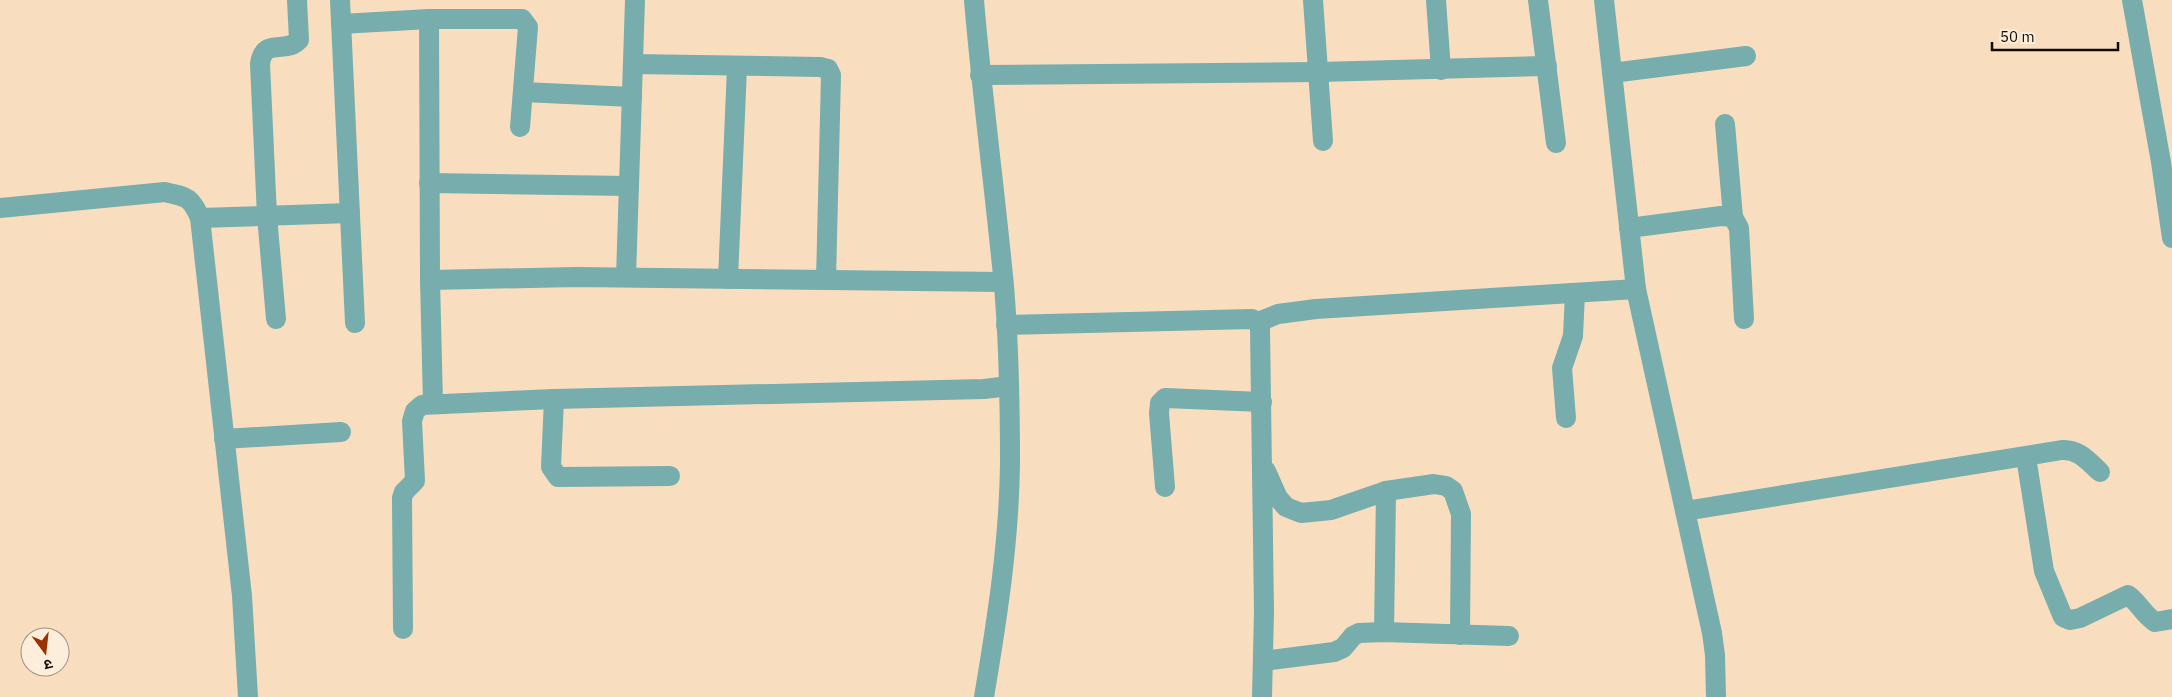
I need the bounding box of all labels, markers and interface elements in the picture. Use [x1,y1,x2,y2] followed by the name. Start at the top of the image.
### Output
[1992,20,2118,52] scale bar
[2000,27,2035,46] text: 50 m
[20,627,70,677] north arrow
[41,655,55,675] text: उ

